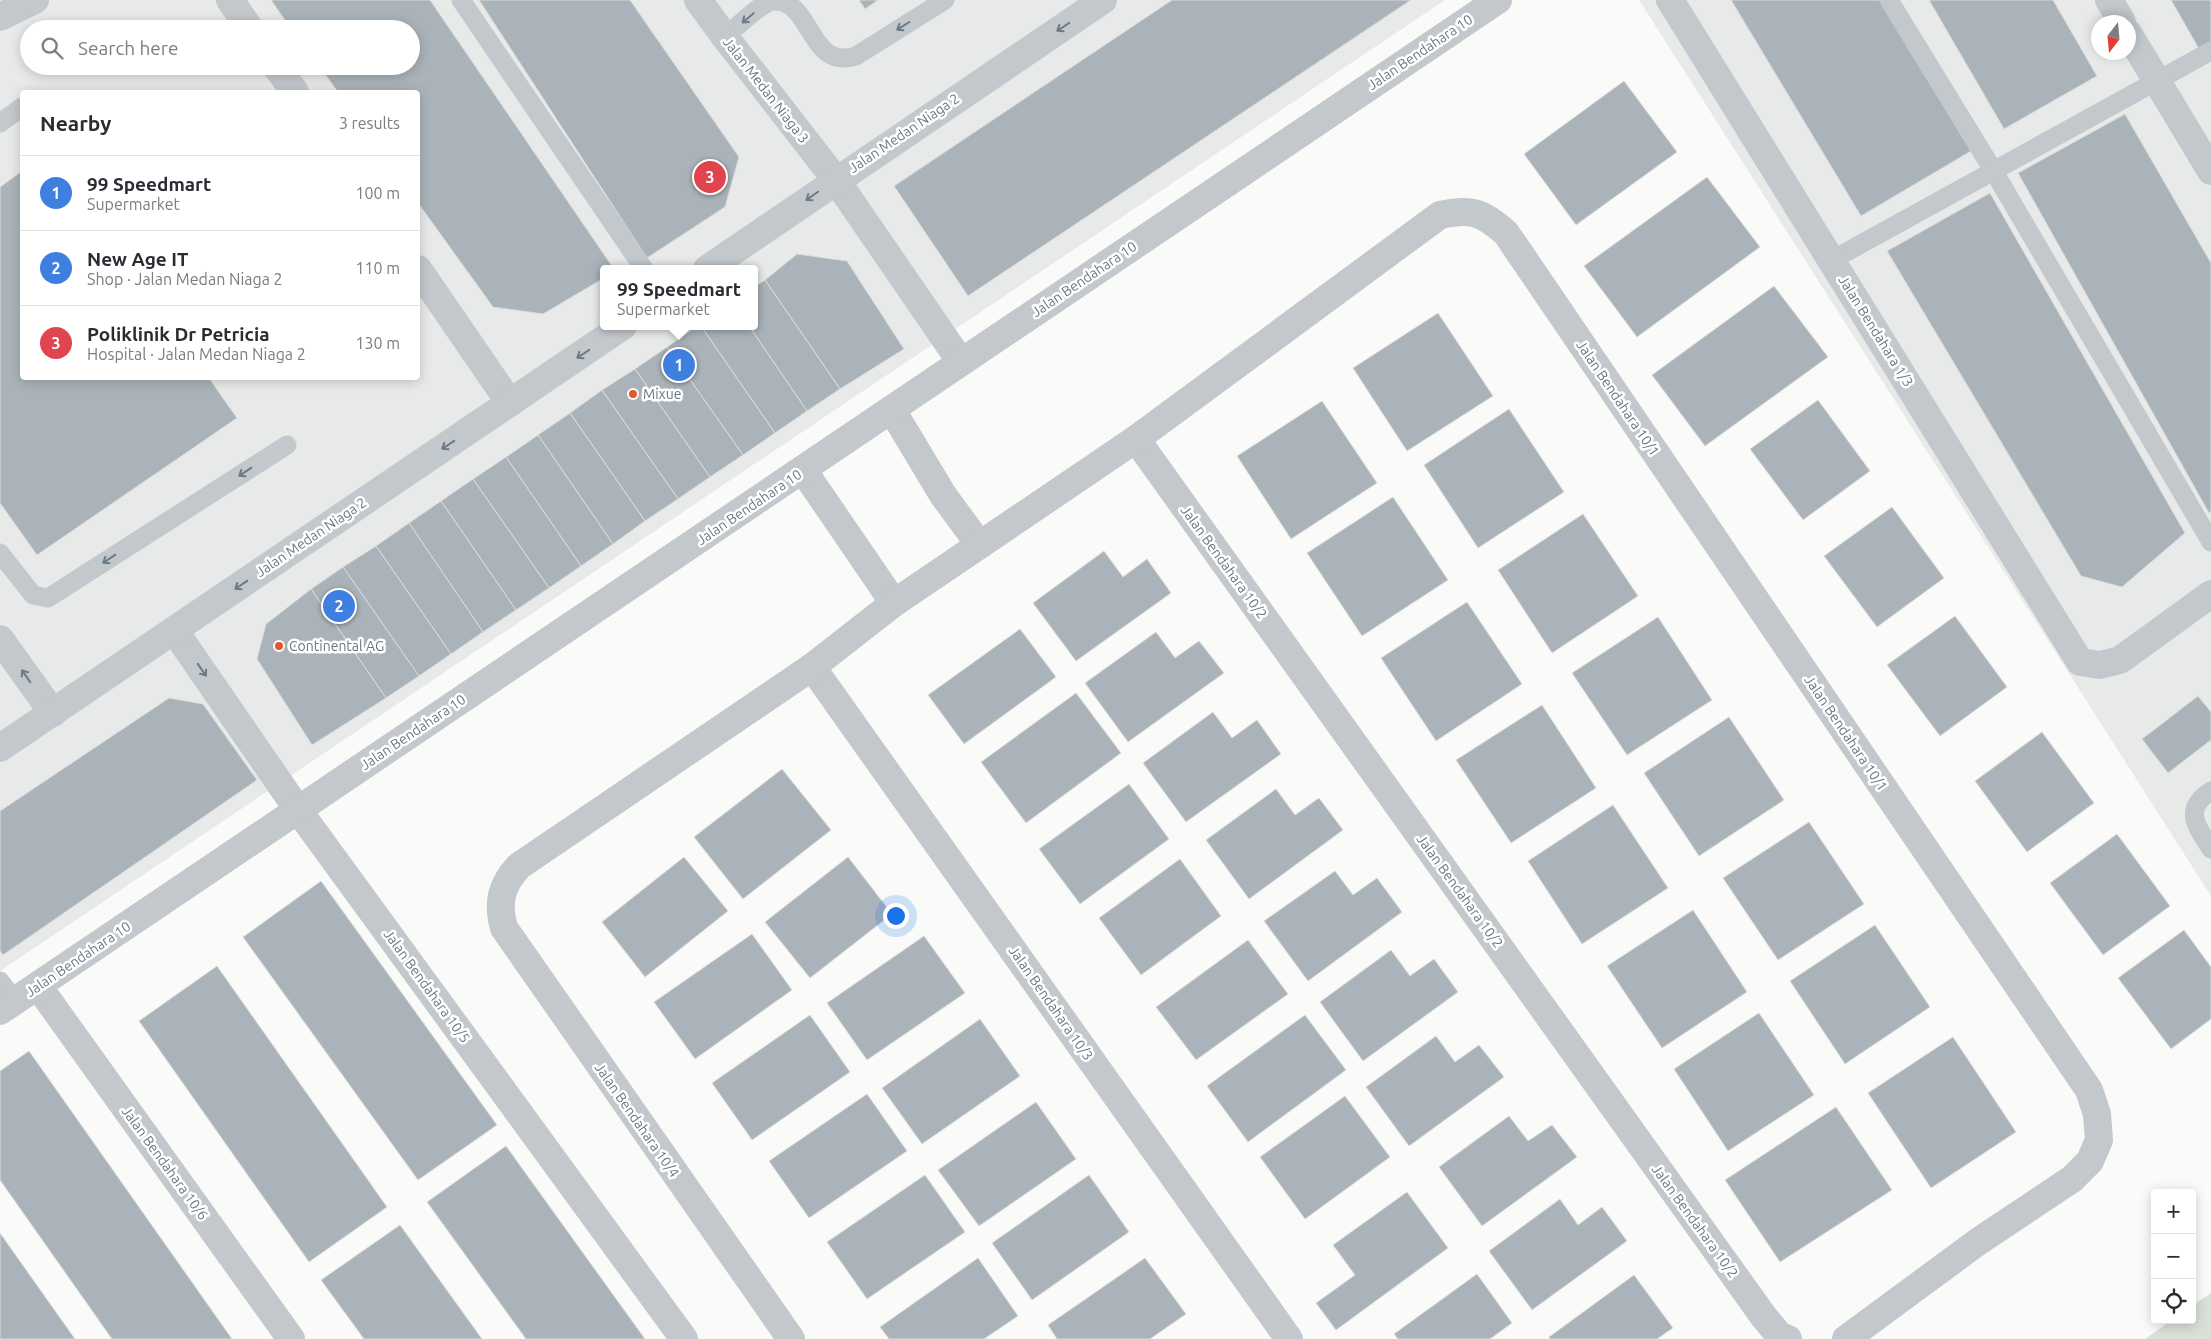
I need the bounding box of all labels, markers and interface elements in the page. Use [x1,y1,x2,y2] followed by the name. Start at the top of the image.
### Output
[1365,11,1475,93] street label: Jalan Bendahara 10
[741,13,754,24] one-way arrow
[2091,15,2136,60] north arrow
[20,20,420,75] search box
[897,21,911,31] one-way arrow
[1056,22,1070,32] one-way arrow
[38,34,66,62] icon: search
[720,34,812,146] street label: Jalan Medan Niaga 3
[78,37,178,59] text: Search here
[846,90,962,176] street label: Jalan Medan Niaga 2
[40,111,111,135] text: Nearby
[339,114,400,132] text: 3 results
[694,158,726,196] pin: 3
[87,173,211,195] text: 99 Speedmart
[51,184,61,202] text: 1
[355,184,400,202] text: 100 m
[805,191,819,201] one-way arrow
[87,195,180,213] text: Supermarket
[1029,238,1139,320] street label: Jalan Bendahara 10
[87,248,188,270] text: New Age IT
[51,259,61,277] text: 2
[355,259,400,277] text: 110 m
[600,265,758,330] popup
[87,270,283,288] text: Shop · Jalan Medan Niaga 2
[1835,272,1917,390] street label: Jalan Bendahara 1/3
[617,278,741,300] text: 99 Speedmart
[617,300,710,318] text: Supermarket
[87,323,270,345] text: Poliklinik Dr Petricia
[51,334,61,352] text: 3
[355,334,400,352] text: 130 m
[1573,337,1663,459] street label: Jalan Bendahara 10/1
[87,345,306,363] text: Hospital · Jalan Medan Niaga 2
[663,346,695,384] pin: 1
[576,349,590,359] one-way arrow
[643,386,681,402] place label: Mixue
[627,388,639,400] marker: Mixue
[441,440,455,450] one-way arrow
[694,466,804,548] street label: Jalan Bendahara 10
[239,467,253,477] one-way arrow
[253,494,369,580] street label: Jalan Medan Niaga 2
[1178,502,1270,622] street label: Jalan Bendahara 10/2
[102,555,116,565] one-way arrow
[234,580,248,590] one-way arrow
[323,587,355,625] pin: 2
[289,638,384,654] place label: Continental AG
[273,640,285,652] marker: Continental AG
[197,663,207,677] one-way arrow
[21,669,31,683] one-way arrow
[1801,672,1891,794] street label: Jalan Bendahara 10/1
[358,691,468,773] street label: Jalan Bendahara 10
[1414,831,1506,951] street label: Jalan Bendahara 10/2
[883,903,909,929] your location
[23,918,133,1000] street label: Jalan Bendahara 10
[381,926,473,1046] street label: Jalan Bendahara 10/5
[1005,943,1097,1063] street label: Jalan Bendahara 10/3
[591,1060,683,1180] street label: Jalan Bendahara 10/4
[119,1103,211,1223] street label: Jalan Bendahara 10/6
[1649,1161,1741,1281] street label: Jalan Bendahara 10/2
[2151,1189,2196,1324] map controls
[2151,1189,2196,1234] button: +
[2151,1234,2196,1279] button: −
[2151,1279,2196,1324] button: locate

